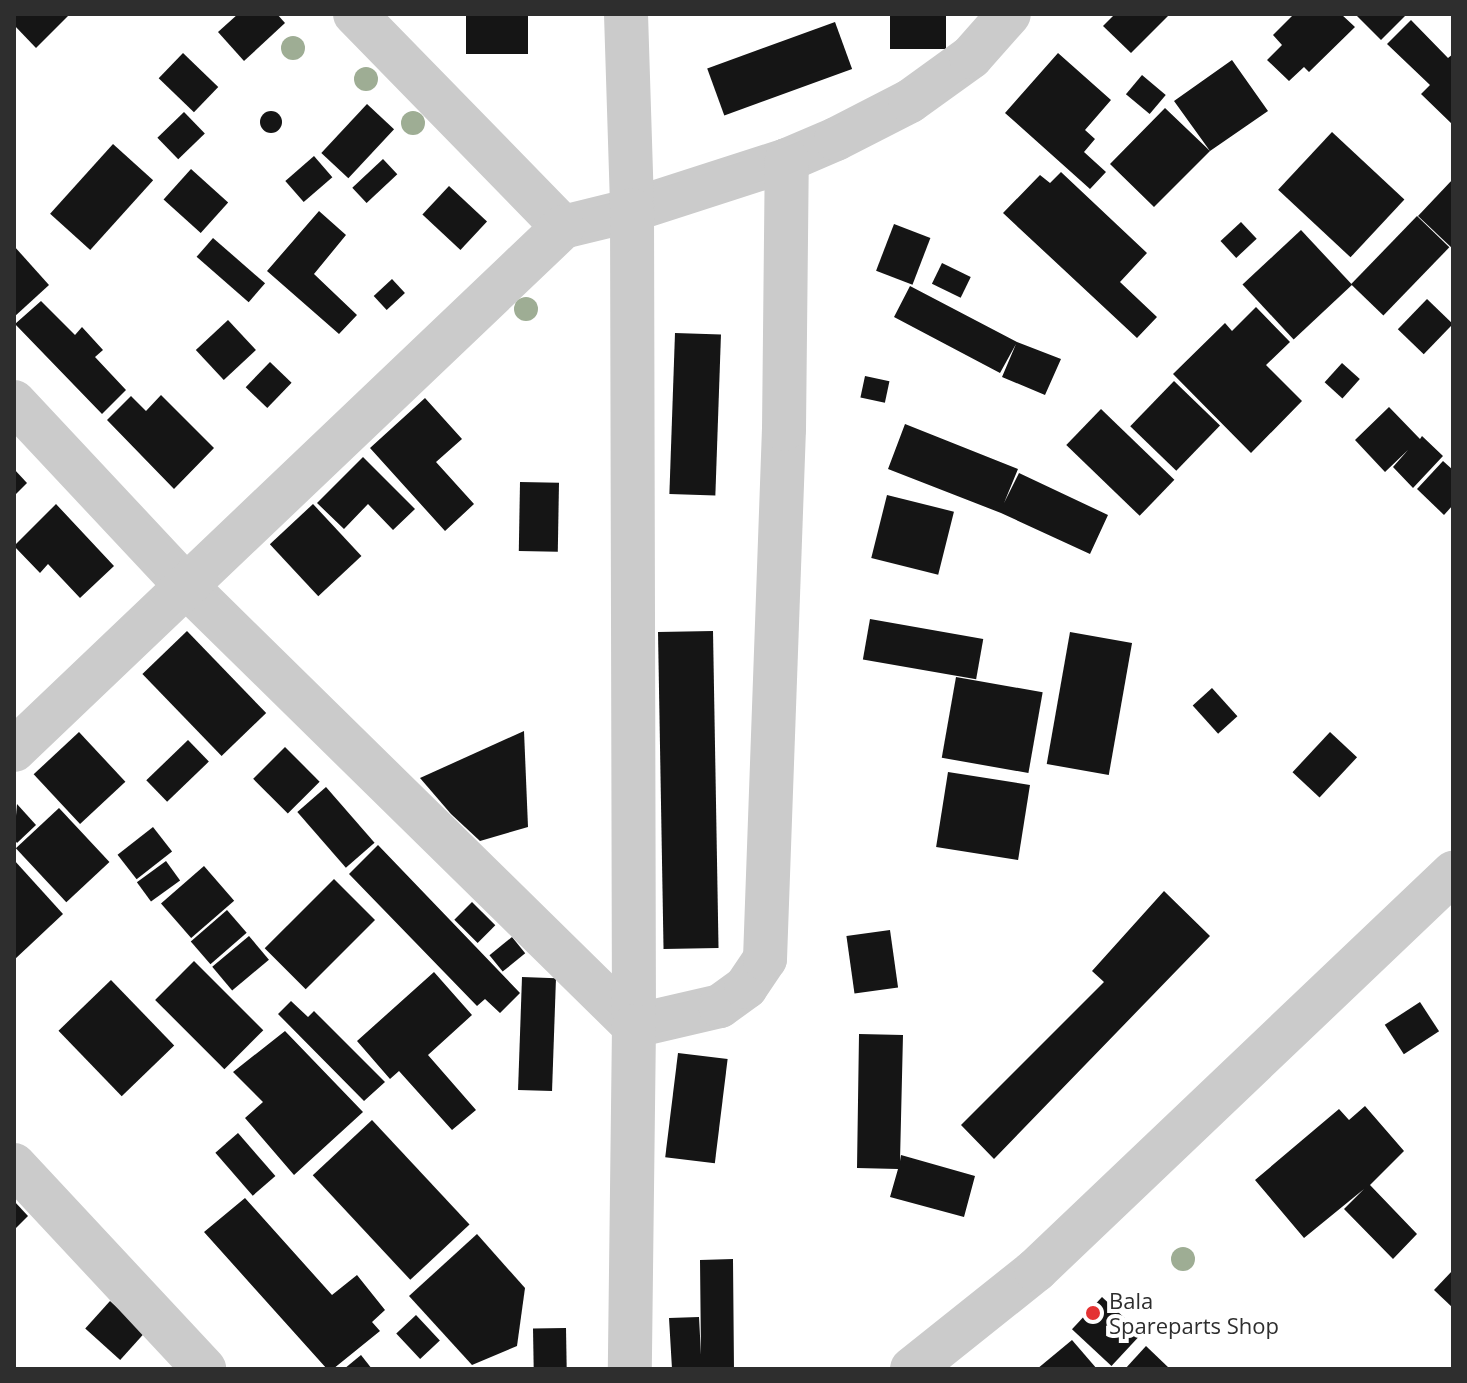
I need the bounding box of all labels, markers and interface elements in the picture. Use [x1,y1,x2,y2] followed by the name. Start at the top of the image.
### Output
[1109,1287,1279,1338] place label: Bala Spareparts Shop
[1084,1304,1102,1322] marker: Bala Spareparts Shop

